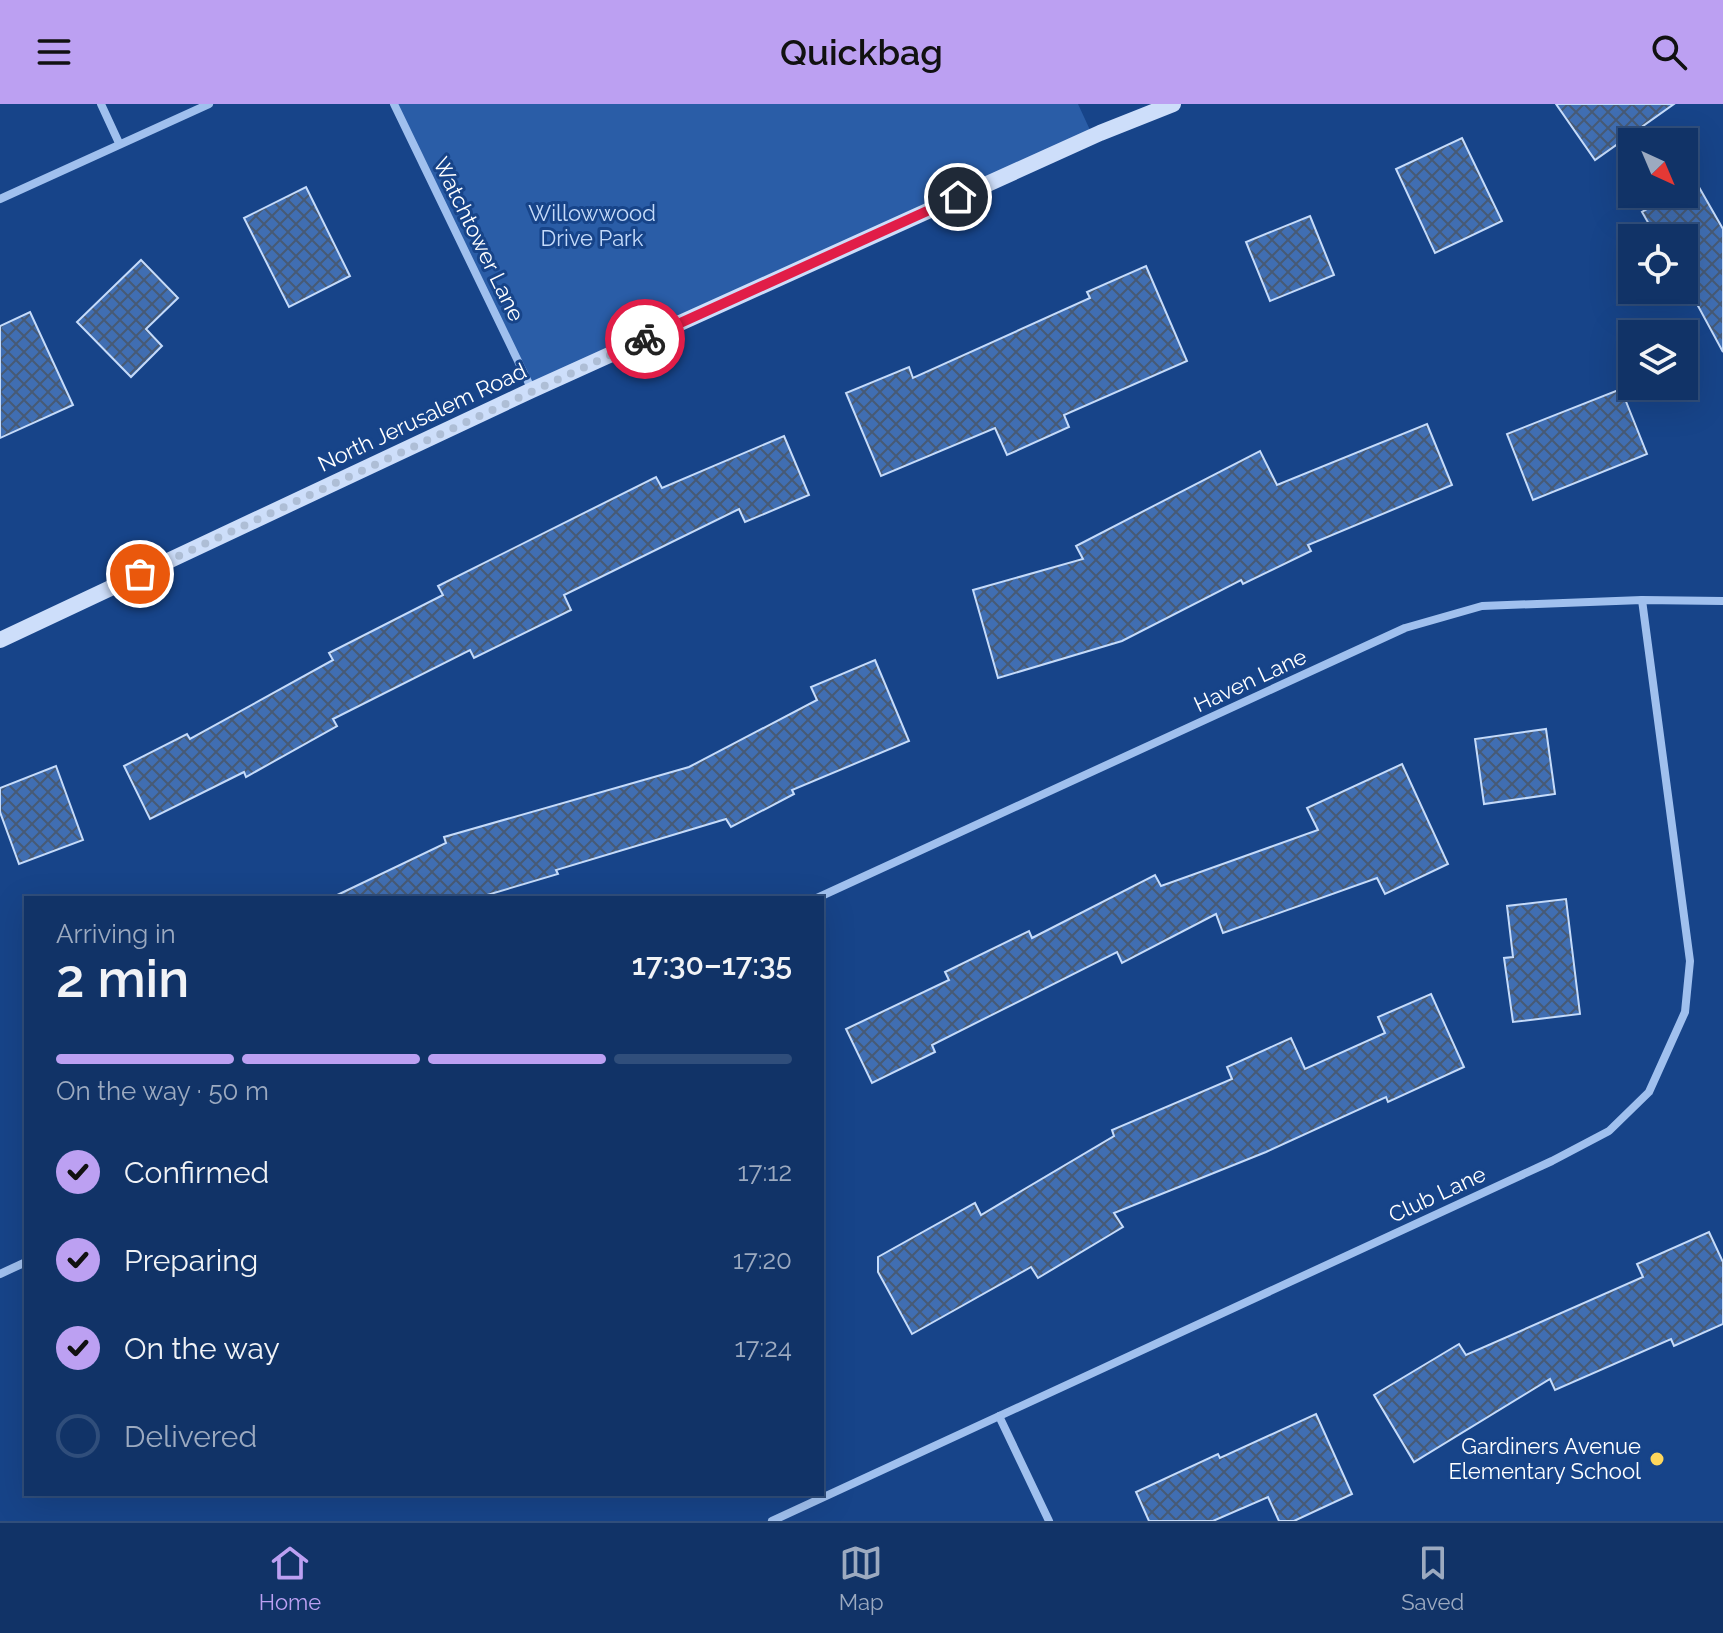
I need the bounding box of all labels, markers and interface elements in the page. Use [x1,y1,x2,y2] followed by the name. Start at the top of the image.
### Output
[32,30,76,74] icon: menu
[1647,30,1691,74] icon: search
[780,31,943,73] text: Quickbag
[1618,128,1698,208] north arrow
[1618,128,1698,400] map controls
[428,153,530,325] street label: Watchtower Lane
[924,163,992,231] pin
[936,175,980,219] icon: home
[528,200,656,251] park label: Willowwood Drive Park
[1618,224,1698,304] button: locate
[605,299,685,379] courier
[623,317,667,361] icon: bike
[1618,320,1698,400] button: layers
[314,357,530,477] street label: North Jerusalem Road
[106,540,174,608] pin
[118,552,162,596] icon: bag
[1190,643,1310,717] street label: Haven Lane
[56,919,176,949] text: Arriving in
[632,947,792,982] text: 17:30–17:35
[56,948,189,1009] text: 2 min
[56,1076,269,1106] text: On the way · 50 m
[56,1150,100,1194] icon: check
[124,1155,269,1190] text: Confirmed
[738,1157,792,1187] text: 17:12
[1384,1160,1490,1228] street label: Club Lane
[56,1238,100,1282] icon: check
[124,1243,258,1278] text: Preparing
[733,1245,792,1275] text: 17:20
[56,1326,100,1370] icon: check
[124,1331,280,1366] text: On the way
[734,1333,792,1363] text: 17:24
[124,1419,257,1454] text: Delivered
[1448,1433,1641,1484] place label: Gardiners Avenue Elementary School
[1648,1450,1666,1468] marker: Gardiners Avenue Elementary School
[259,1541,321,1615] tab: Home
[839,1541,884,1615] tab: Map
[1401,1541,1464,1615] tab: Saved

